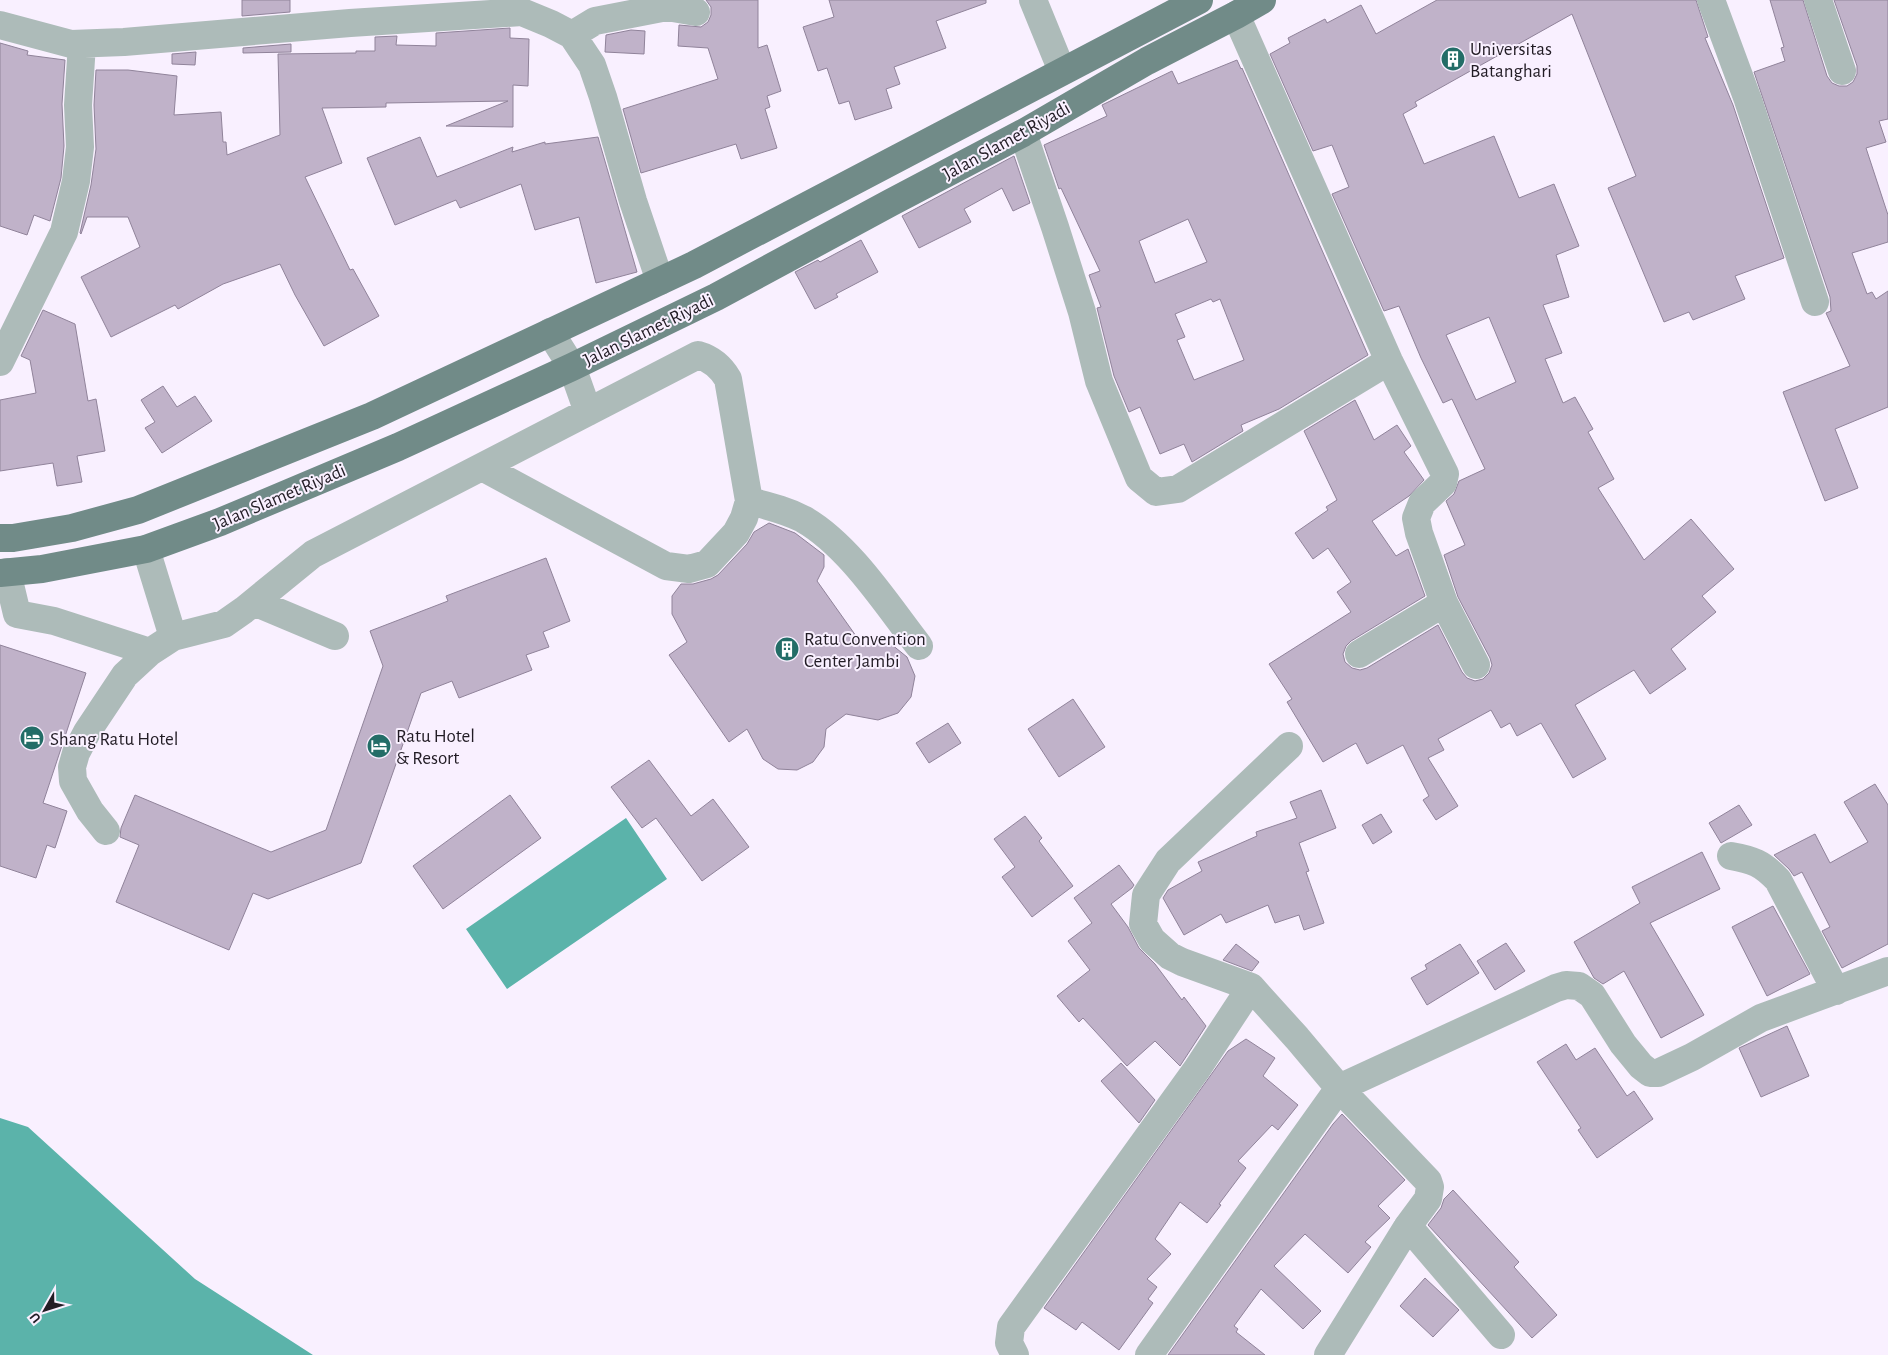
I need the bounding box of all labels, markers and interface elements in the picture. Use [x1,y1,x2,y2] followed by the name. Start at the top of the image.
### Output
[1470,40,1552,81] place label: Universitas Batanghari
[1440,46,1466,72] building icon: Universitas Batanghari
[940,99,1073,184] street label: Jalan Slamet Riyadi
[581,291,717,370] street label: Jalan Slamet Riyadi
[211,461,349,534] street label: Jalan Slamet Riyadi
[804,630,926,671] place label: Ratu Convention Center Jambi
[774,636,800,662] building icon: Ratu Convention Center Jambi
[19,725,45,751] hotel icon: Shang Ratu Hotel
[396,727,475,768] place label: Ratu Hotel & Resort
[50,730,178,749] place label: Shang Ratu Hotel
[366,733,392,759] hotel icon: Ratu Hotel & Resort
[20,1285,70,1335] north arrow
[27,1310,44,1325] text: U

